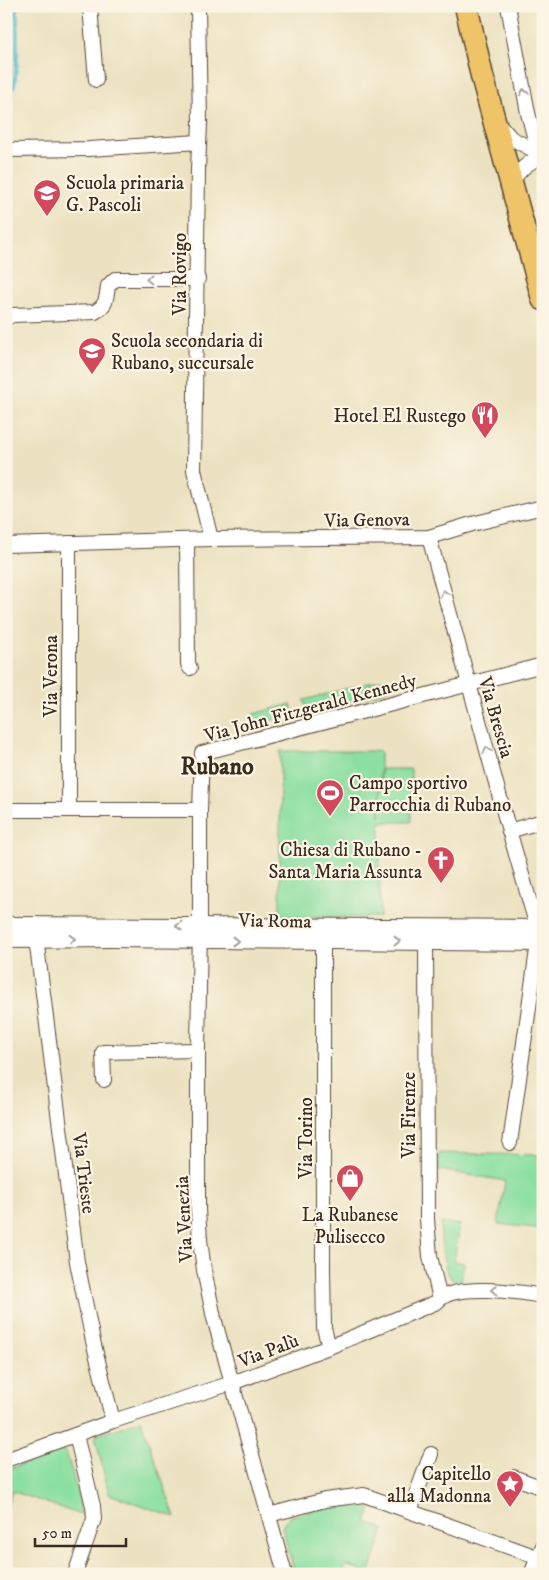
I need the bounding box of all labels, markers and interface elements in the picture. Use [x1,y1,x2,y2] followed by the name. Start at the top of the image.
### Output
[519,88,529,97] one-way arrow
[66,172,184,217] place label: Scuola primaria G. Pascoli
[32,178,62,217] school or university icon: Scuola primaria G. Pascoli
[169,233,192,316] street label: Via Rovigo
[145,273,153,284] one-way arrow
[111,330,263,375] place label: Scuola secondaria di Rubano, succursale
[77,336,107,375] school or university icon: Scuola secondaria di Rubano, succursale
[470,400,500,439] restaurant icon: Hotel El Rustego
[334,405,466,428] place label: Hotel El Rustego
[323,508,410,533] street label: Via Genova
[440,590,450,598] one-way arrow
[40,635,63,718] street label: Via Verona
[201,669,420,748] street label: Via John Fitzgerald Kennedy
[473,673,518,761] street label: Via Brescia
[482,746,492,755] one-way arrow
[180,752,254,782] district label: Rubano
[349,772,511,817] place label: Campo sportivo Parrocchia di Rubano
[315,778,345,817] sports icon: Campo sportivo Parrocchia di Rubano
[268,839,422,884] place label: Chiesa di Rubano - Santa Maria Assunta
[426,845,456,884] church icon: Chiesa di Rubano - Santa Maria Assunta
[237,909,312,934] street label: Via Roma
[175,921,182,931] one-way arrow
[69,934,77,944] one-way arrow
[231,935,239,946] one-way arrow
[394,936,402,946] one-way arrow
[398,1072,421,1159] street label: Via Firenze
[295,1097,318,1180] street label: Via Torino
[67,1130,100,1215] street label: Via Trieste
[335,1163,365,1202] shop icon: La Rubanese Pulisecco
[171,1175,198,1264] street label: Via Venezia
[302,1204,398,1249] place label: La Rubanese Pulisecco
[490,1285,498,1295] one-way arrow
[234,1329,302,1374] street label: Via Palù
[387,1463,491,1508] place label: Capitello alla Madonna
[495,1469,525,1508] place icon: Capitello alla Madonna
[35,1515,126,1547] scale bar
[42,1524,72,1543] text: 50 m

